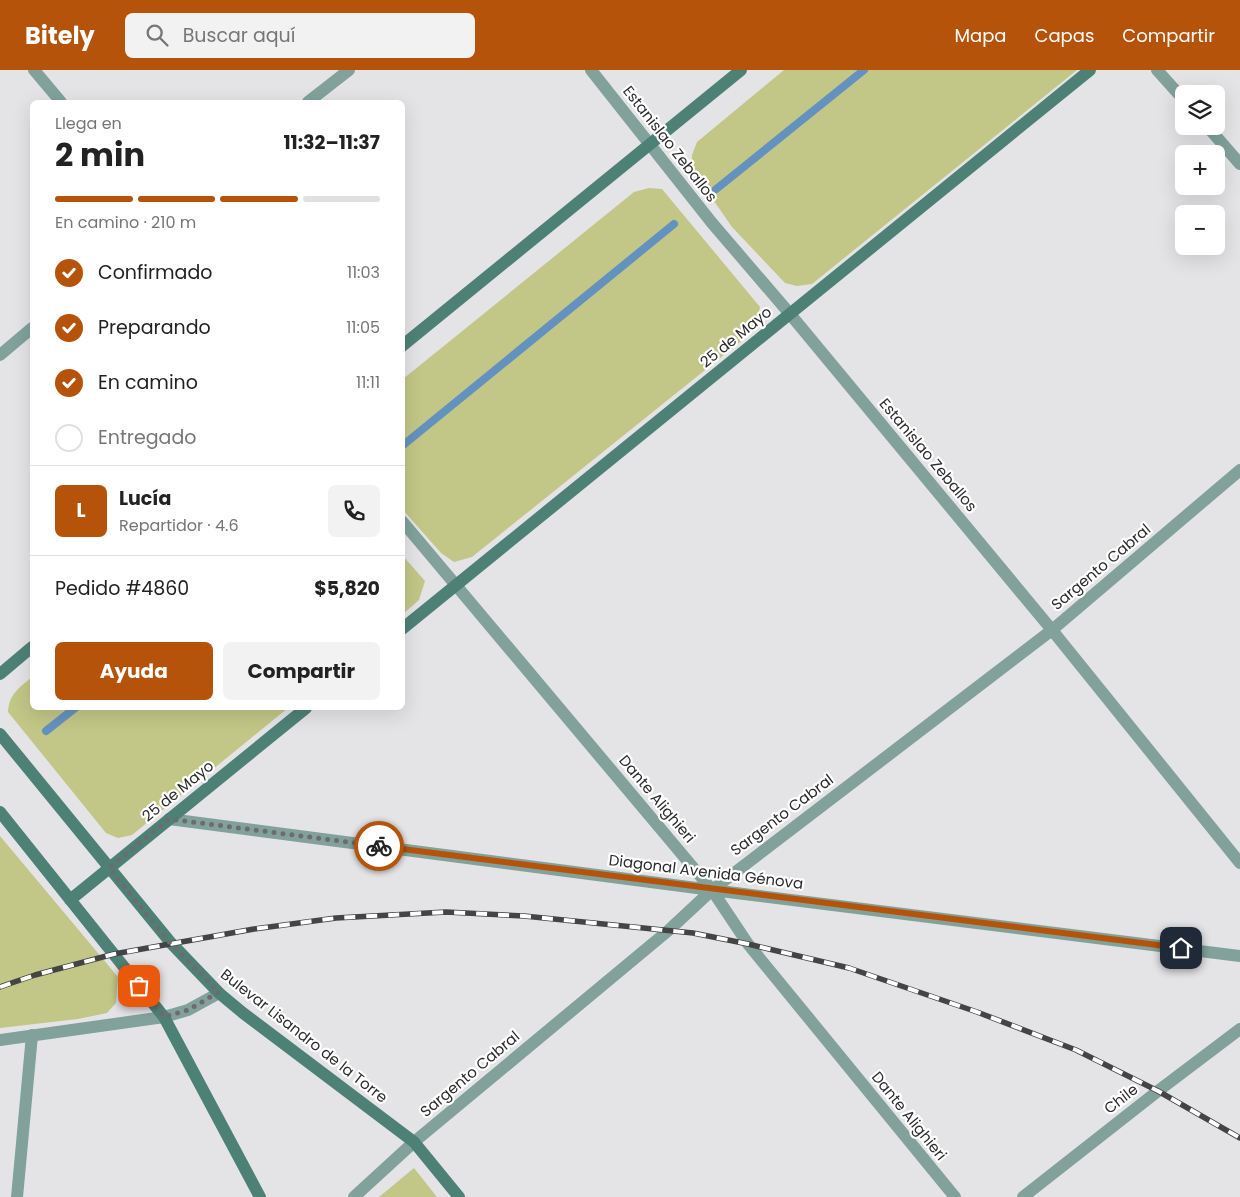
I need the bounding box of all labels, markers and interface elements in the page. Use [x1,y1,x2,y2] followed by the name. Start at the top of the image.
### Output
[125,13,475,58] search box
[25,19,95,52] text: Bitely
[143,21,171,49] icon: search
[183,22,295,49] text: Buscar aquí
[954,23,1007,48] text: Mapa
[1035,23,1094,48] text: Capas
[1122,23,1215,48] text: Compartir
[618,81,723,206] street label: Estanislao Zeballos
[1175,85,1225,255] map controls
[1175,85,1225,135] button: layers
[55,112,122,135] text: Llega en
[283,129,380,156] text: 11:32–11:37
[55,132,145,177] text: 2 min
[1175,145,1225,195] button: +
[1175,205,1225,255] button: −
[55,211,196,234] text: En camino · 210 m
[55,259,83,287] icon: check
[98,259,212,286] text: Confirmado
[347,261,380,284] text: 11:03
[695,301,776,372] street label: 25 de Mayo
[55,314,83,342] icon: check
[98,314,211,341] text: Preparando
[346,316,380,339] text: 11:05
[55,369,83,397] icon: check
[98,369,198,396] text: En camino
[356,371,380,394] text: 11:11
[875,393,982,516] street label: Estanislao Zeballos
[98,424,196,451] text: Entregado
[119,485,171,512] text: Lucía
[328,485,380,537] button: phone
[76,497,86,524] text: L
[119,514,239,537] text: Repartidor · 4.6
[1046,519,1155,614] street label: Sargento Cabral
[55,575,189,602] text: Pedido #4860
[314,575,380,602] text: $5,820
[55,642,213,700] button: Ayuda
[223,642,380,700] button: Compartir
[614,750,700,847] street label: Dante Alighieri
[137,755,218,826] street label: 25 de Mayo
[726,769,838,860] street label: Sargento Cabral
[354,821,404,871] courier
[365,832,393,860] icon: bike
[608,849,804,894] street label: Diagonal Avenida Génova
[1160,927,1202,969] pin
[1167,934,1195,962] icon: home
[216,964,392,1107] street label: Bulevar Lisandro de la Torre
[118,965,160,1007] pin
[125,972,153,1000] icon: bag
[415,1026,524,1121] street label: Sargento Cabral
[867,1067,952,1165] street label: Dante Alighieri
[1099,1079,1142,1119] street label: Chile

